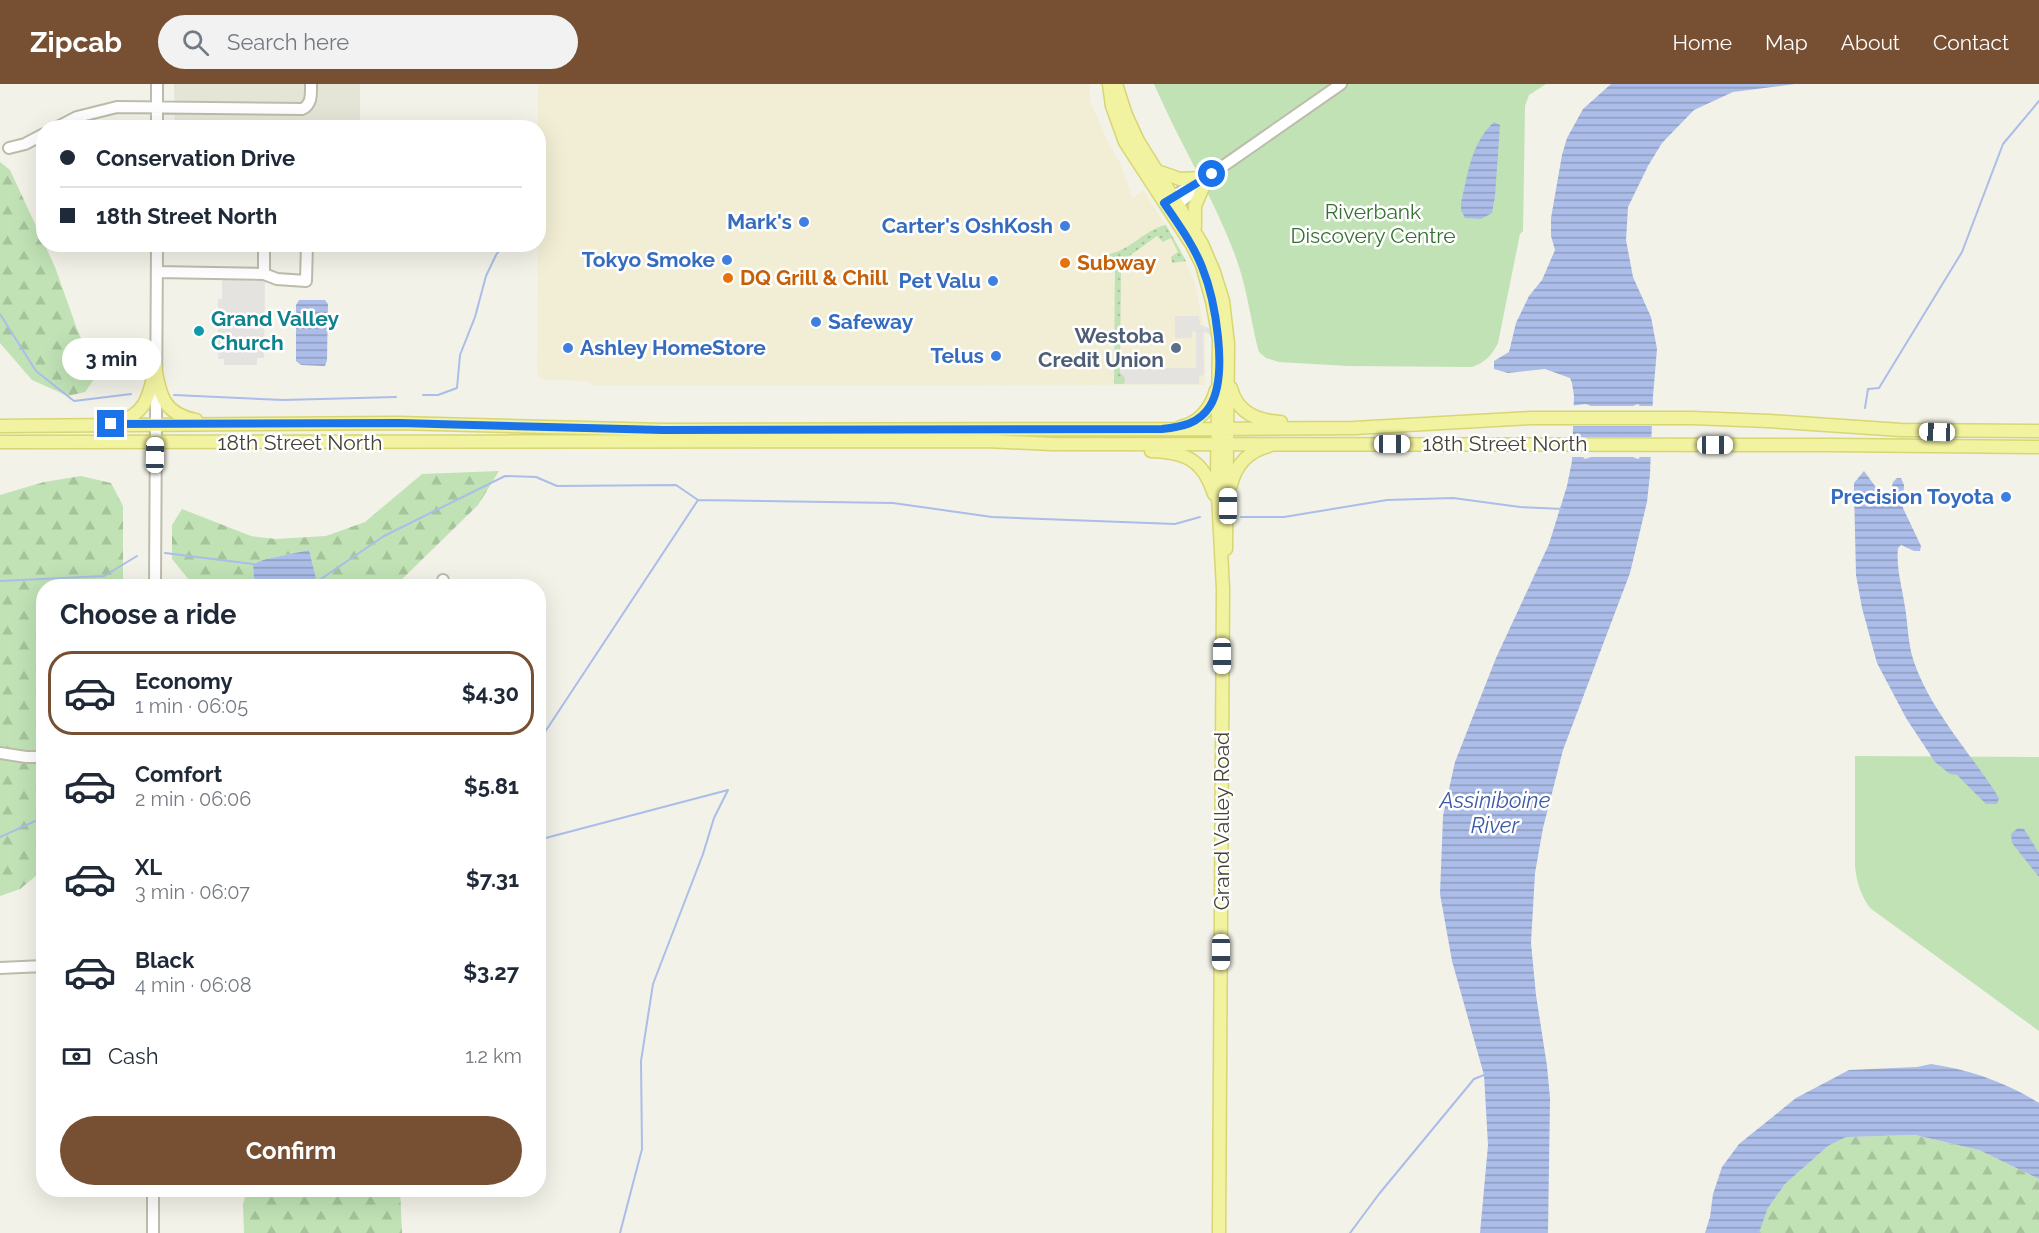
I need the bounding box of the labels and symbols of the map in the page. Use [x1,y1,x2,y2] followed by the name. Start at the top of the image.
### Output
[1198,160,1225,187] route start
[1290,199,1456,248] park label: Riverbank Discovery Centre
[727,209,792,234] place label: Mark's
[882,213,1053,238] place label: Carter's OshKosh
[797,215,811,229] marker: Mark's
[1058,219,1072,233] marker: Carter's OshKosh
[582,247,715,272] place label: Tokyo Smoke
[1077,250,1157,275] place label: Subway
[720,253,734,267] marker: Tokyo Smoke
[1058,256,1072,270] marker: Subway
[740,265,889,290] place label: DQ Grill & Chill
[899,268,981,293] place label: Pet Valu
[721,271,735,285] marker: DQ Grill & Chill
[986,274,1000,288] marker: Pet Valu
[211,306,339,355] place label: Grand Valley Church
[828,309,914,334] place label: Safeway
[809,315,823,329] marker: Safeway
[1038,323,1164,372] place label: Westoba Credit Union
[192,324,206,338] marker: Grand Valley Church
[580,335,766,360] place label: Ashley HomeStore
[62,337,160,379] callout: 3 min
[561,341,575,355] marker: Ashley HomeStore
[1169,341,1183,355] marker: Westoba Credit Union
[930,343,984,368] place label: Telus
[989,349,1003,363] marker: Telus
[97,410,124,437] route end
[1919,422,1955,442] car
[218,430,382,455] street label: 18th Street North
[1423,431,1587,456] street label: 18th Street North
[1374,435,1410,453] car
[1697,436,1733,454] car
[146,437,164,473] car
[1830,484,1994,509] place label: Precision Toyota
[1219,488,1237,524] car
[1999,490,2013,504] marker: Precision Toyota
[1213,638,1231,674] car
[1209,732,1234,910] street label: Grand Valley Road
[1439,787,1551,838] water label: Assiniboine River
[1212,934,1230,970] car

